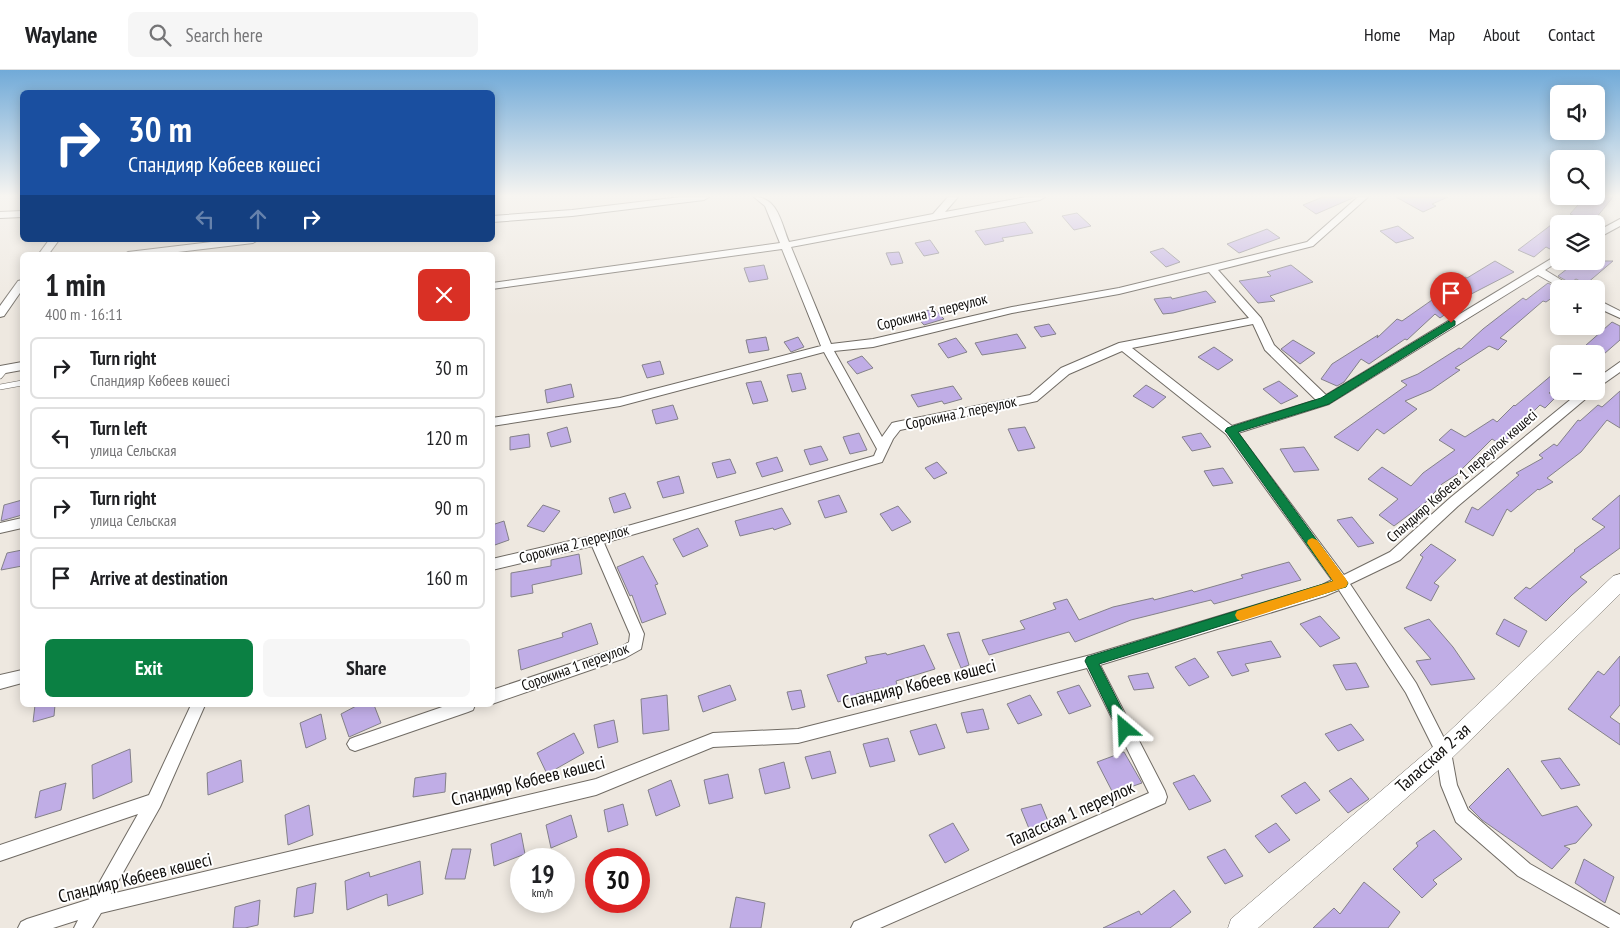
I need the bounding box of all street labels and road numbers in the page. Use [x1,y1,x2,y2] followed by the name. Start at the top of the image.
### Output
[875,289,989,334] street label: Сорокина 3 переулок
[904,391,1018,434] street label: Сорокина 2 переулок
[1382,405,1541,546] street label: Спандияр Көбеев 1 переулок көшесі
[517,520,631,567] street label: Сорокина 2 переулок
[519,638,631,695] street label: Сорокина 1 переулок
[840,653,998,714] street label: Спандияр Көбеев көшесі
[1390,718,1475,797] street label: Таласская 2-ая
[449,750,607,811] street label: Спандияр Көбеев көшесі
[1004,775,1138,852] street label: Таласская 1 переулок
[56,847,214,908] street label: Спандияр Көбеев көшесі

